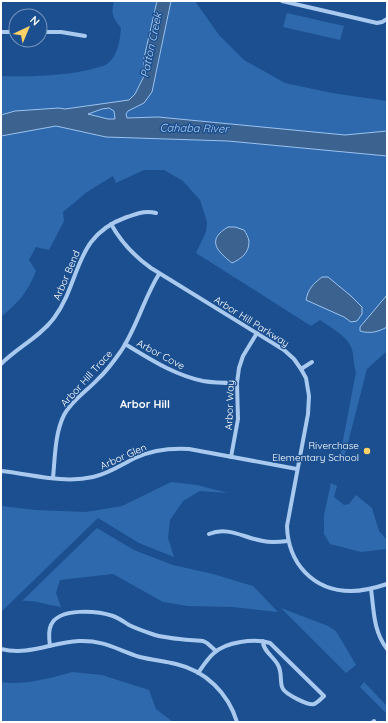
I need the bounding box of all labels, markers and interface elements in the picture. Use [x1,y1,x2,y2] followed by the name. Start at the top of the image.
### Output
[8,8,48,48] north arrow
[137,10,165,79] water label: Patton Creek
[27,13,43,29] text: N
[159,120,230,136] water label: Cahaba River
[50,248,83,302] street label: Arbor Bend
[212,293,292,350] street label: Arbor Hill Parkway
[135,336,187,373] street label: Arbor Cove
[58,347,115,409] street label: Arbor Hill Trace
[222,380,237,430] street label: Arbor Way
[120,397,170,411] district label: Arbor Hill
[272,439,359,464] place label: Riverchase Elementary School
[98,440,149,472] street label: Arbor Glen
[362,446,372,456] marker: Riverchase Elementary School

